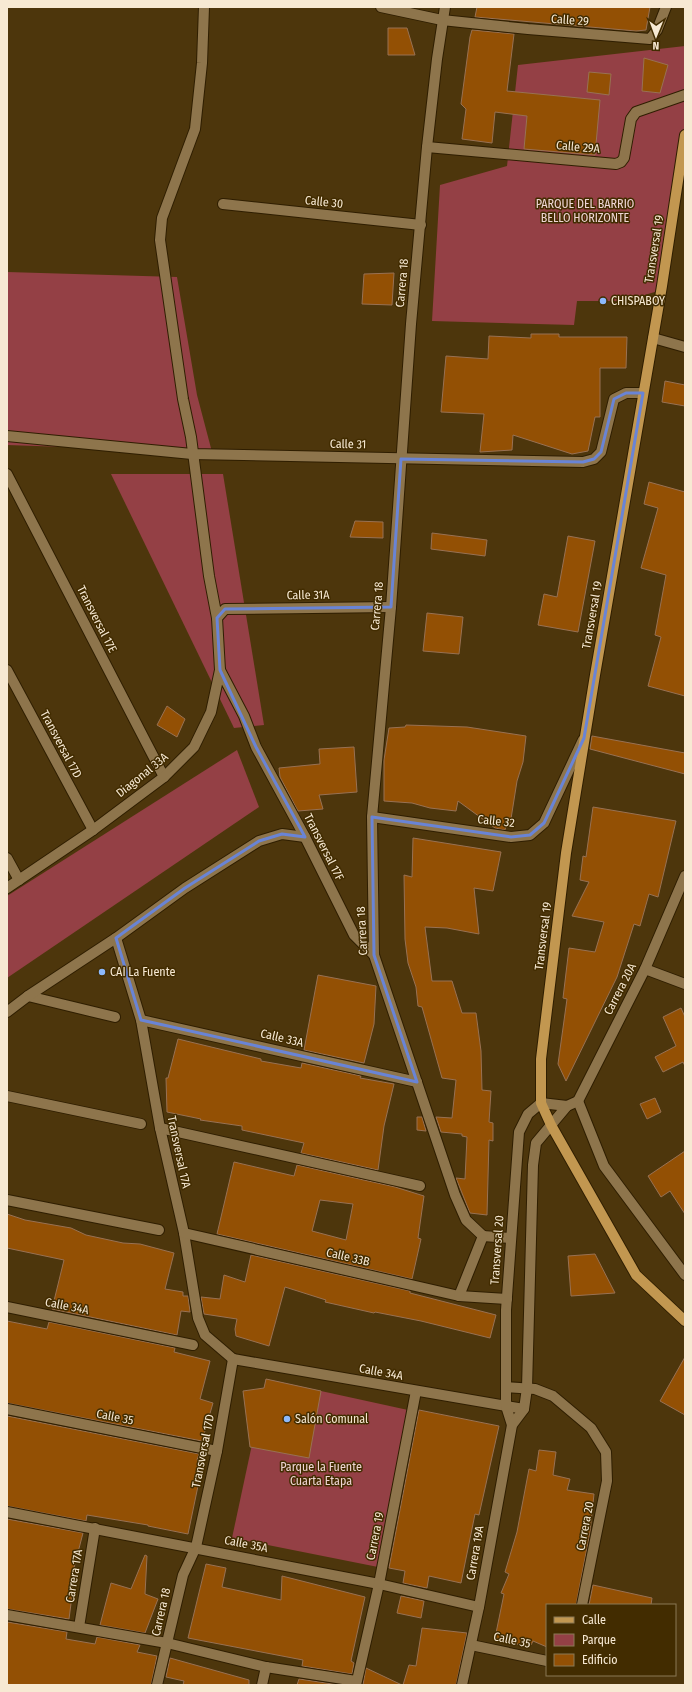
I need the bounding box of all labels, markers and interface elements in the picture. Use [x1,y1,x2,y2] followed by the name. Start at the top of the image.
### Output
[551,12,590,28] street label: Calle 29
[636,16,676,56] north arrow
[652,39,659,52] text: N
[555,138,601,156] street label: Calle 29A
[304,193,344,211] street label: Calle 30
[536,197,634,225] park label: PARQUE DEL BARRIO BELLO HORIZONTE
[642,214,666,284] street label: Transversal 19
[393,258,411,308] street label: Carrera 18
[611,294,665,308] place label: CHISPABOY
[598,296,608,306] marker: CHISPABOY
[330,437,366,451] street label: Calle 31
[579,580,605,650] street label: Transversal 19
[368,581,386,631] street label: Carrera 18
[74,583,120,655] street label: Transversal 17E
[286,588,330,602] street label: Calle 31A
[37,708,85,780] street label: Transversal 17D
[113,749,171,800] street label: Diagonal 33A
[301,811,347,883] street label: Transversal 17F
[477,812,515,830] street label: Calle 32
[532,901,554,971] street label: Transversal 19
[354,906,370,956] street label: Carrera 18
[601,960,639,1017] street label: Carrera 20A
[110,965,175,979] place label: CAI La Fuente
[97,967,107,977] marker: CAI La Fuente
[259,1026,306,1050] street label: Calle 33A
[164,1114,194,1190] street label: Transversal 17A
[488,1215,506,1285] street label: Transversal 20
[325,1245,372,1269] street label: Calle 33B
[44,1295,91,1317] street label: Calle 34A
[358,1361,405,1383] street label: Calle 34A
[95,1407,135,1428] street label: Calle 35
[295,1412,368,1426] place label: Salón Comunal
[189,1413,217,1489] street label: Transversal 17D
[282,1414,292,1424] marker: Salón Comunal
[280,1460,362,1488] park label: Parque la Fuente Cuarta Etapa
[573,1500,597,1552] street label: Carrera 20
[363,1511,387,1561] street label: Carrera 19
[463,1524,487,1581] street label: Carrera 19A
[223,1533,270,1555] street label: Calle 35A
[63,1548,85,1604] street label: Carrera 17A
[149,1587,173,1637] street label: Carrera 18
[546,1604,676,1676] legend
[582,1613,606,1627] text: Calle
[492,1629,532,1651] street label: Calle 35
[582,1633,616,1647] text: Parque
[582,1653,618,1667] text: Edificio

